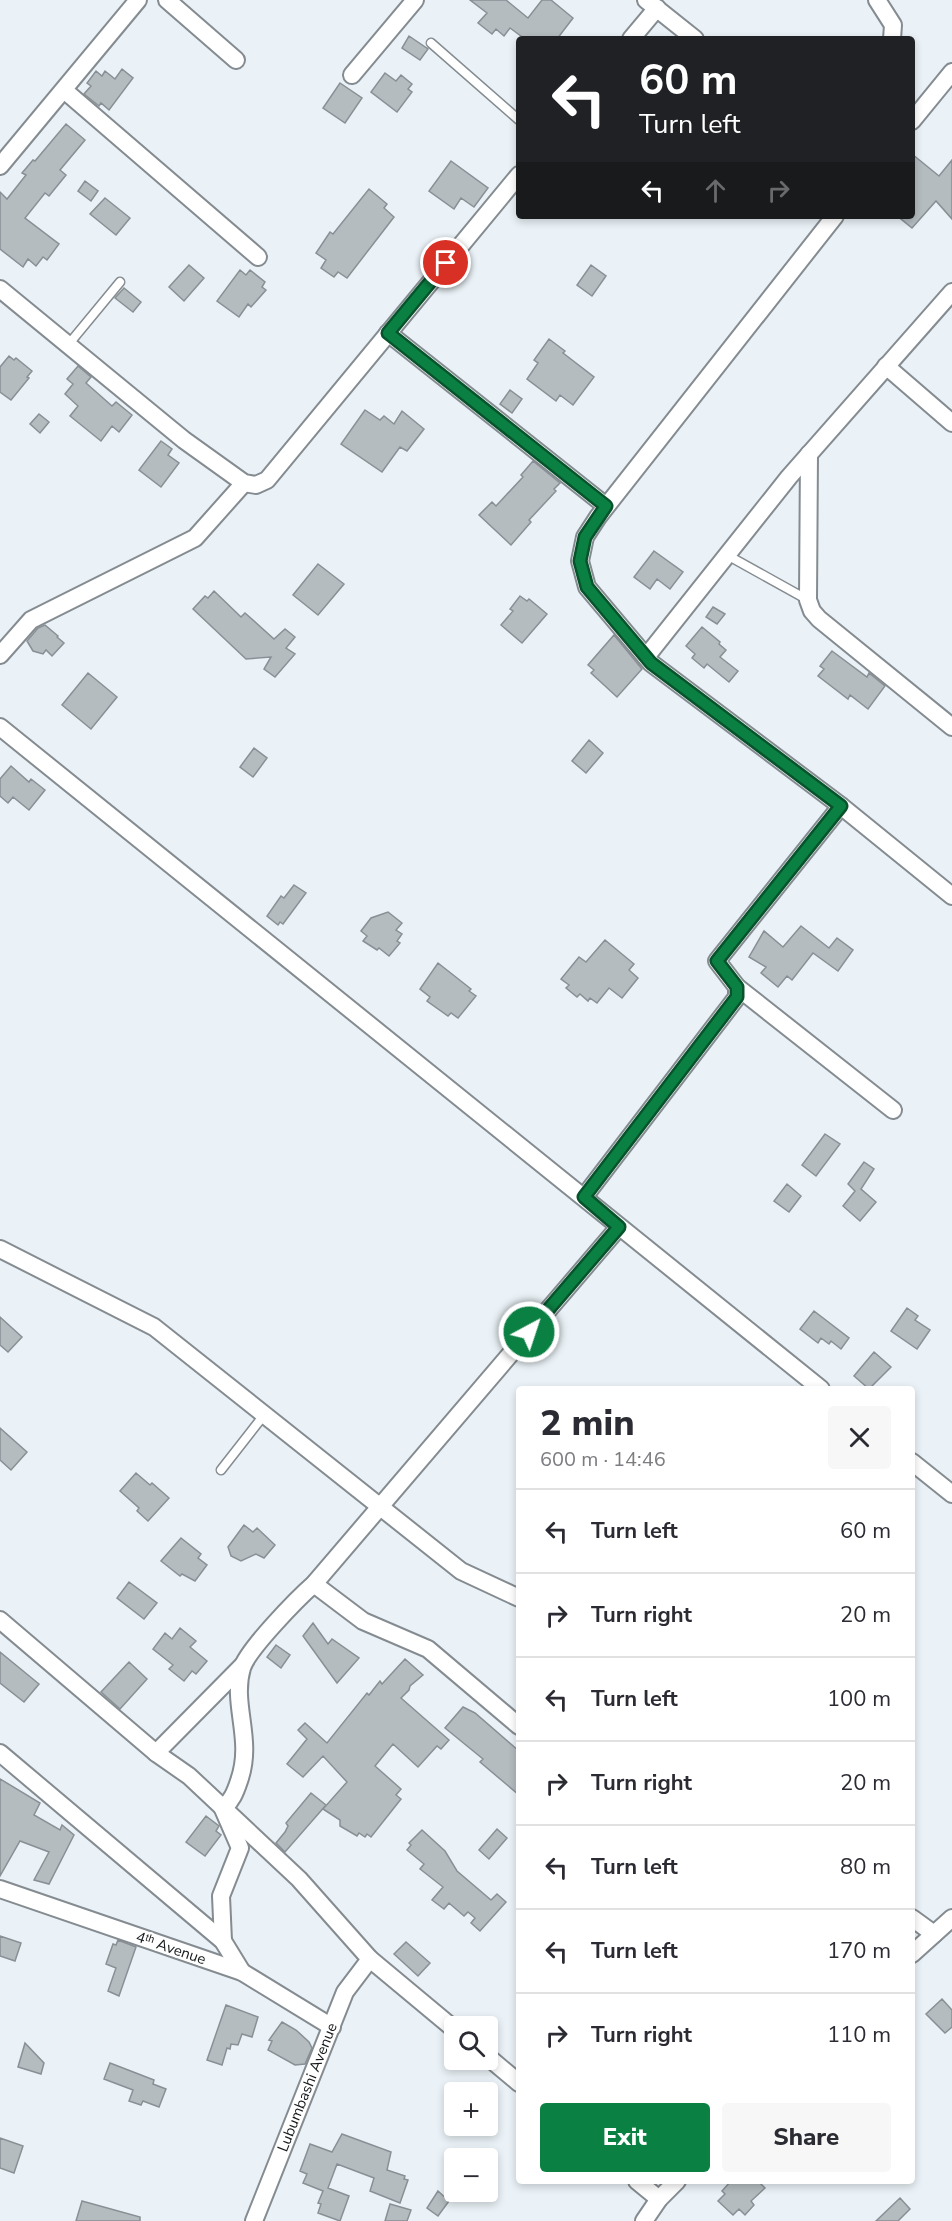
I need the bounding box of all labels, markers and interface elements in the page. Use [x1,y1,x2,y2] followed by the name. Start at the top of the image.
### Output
[639,52,738,109] text: 60 m
[540,60,618,138] icon: left
[639,106,740,143] text: Turn left
[636,174,669,207] icon: left
[699,174,732,207] icon: ahead
[762,174,795,207] icon: right
[420,237,471,288] pin
[429,246,462,279] icon: arrive
[497,1300,561,1364] position arrow
[540,1399,635,1448] text: 2 min
[828,1406,891,1469] button: close
[540,1446,666,1473] text: 600 m · 14:46
[540,1515,573,1548] icon: left
[591,1516,678,1546] text: Turn left
[840,1516,891,1546] text: 60 m
[540,1599,573,1632] icon: right
[591,1600,692,1630] text: Turn right
[840,1600,891,1630] text: 20 m
[540,1683,573,1716] icon: left
[591,1684,678,1714] text: Turn left
[827,1684,891,1714] text: 100 m
[540,1767,573,1800] icon: right
[591,1768,692,1798] text: Turn right
[840,1768,891,1798] text: 20 m
[540,1851,573,1884] icon: left
[591,1852,678,1882] text: Turn left
[840,1852,891,1882] text: 80 m
[133,1927,209,1969] street label: 4ᵗʰ Avenue
[540,1935,573,1968] icon: left
[591,1936,678,1966] text: Turn left
[827,1936,891,1966] text: 170 m
[444,2016,498,2202] map controls
[444,2016,498,2070] button: search
[540,2019,573,2052] icon: right
[273,2020,342,2155] street label: Lubumbashi Avenue
[591,2020,692,2050] text: Turn right
[827,2020,891,2050] text: 110 m
[444,2082,498,2136] button: +
[540,2103,710,2172] button: Exit
[722,2103,891,2172] button: Share
[444,2148,498,2202] button: −

